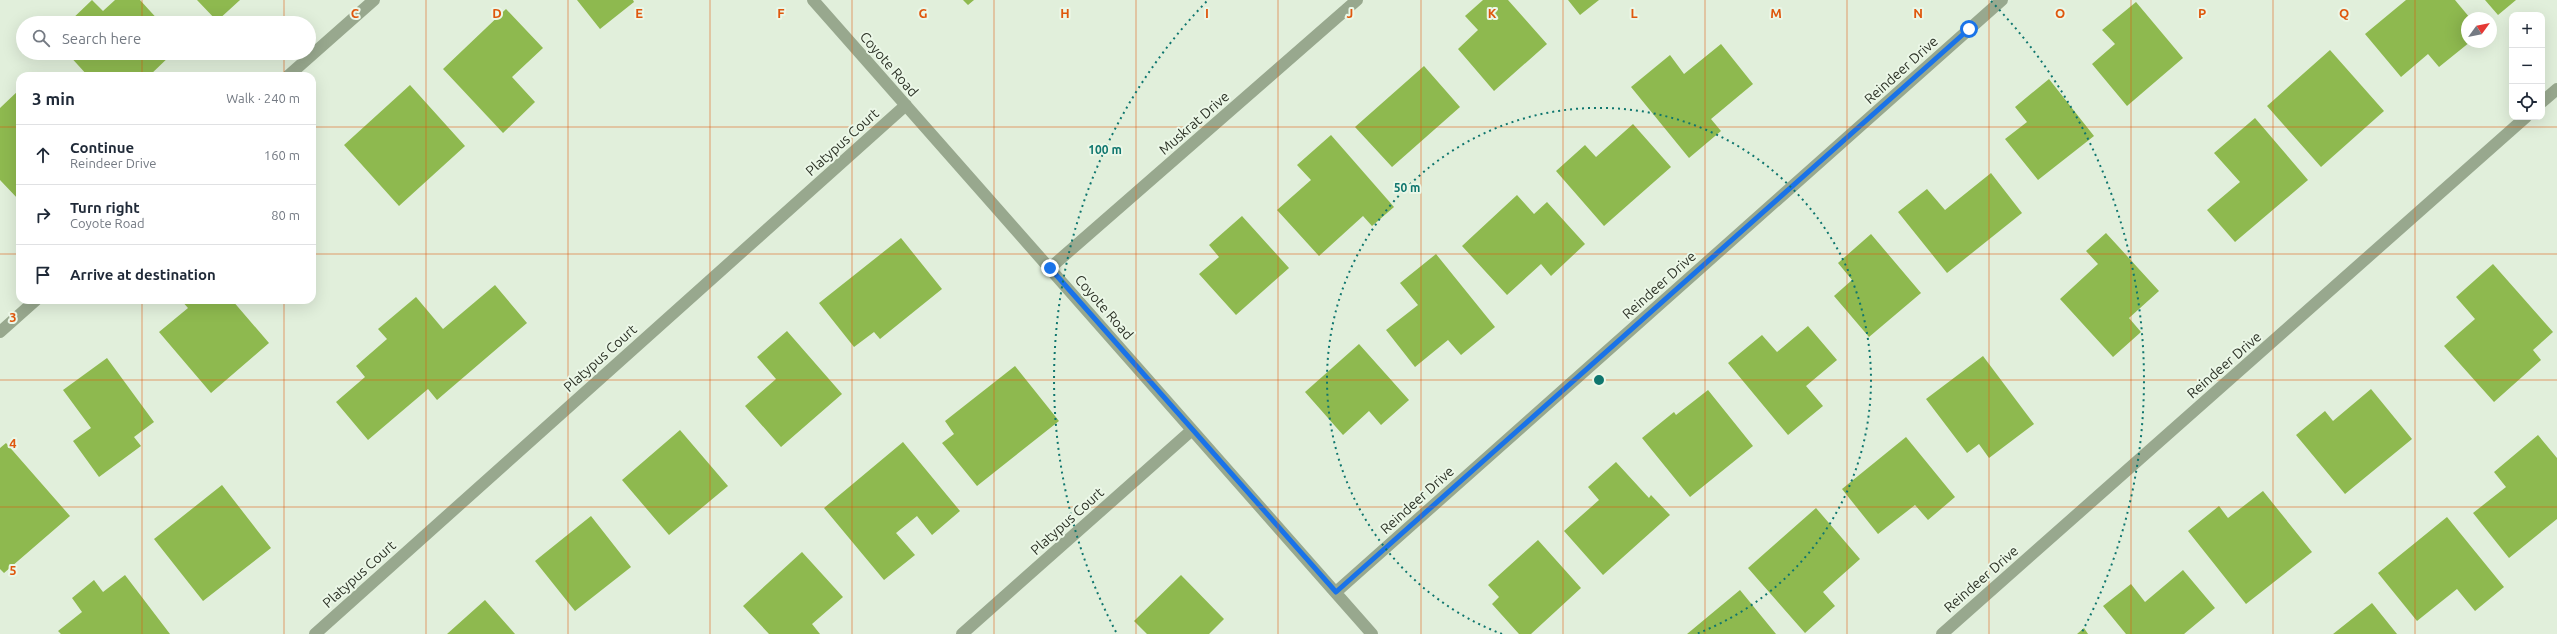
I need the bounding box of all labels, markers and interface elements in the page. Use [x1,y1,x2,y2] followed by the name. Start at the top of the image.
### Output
[351,6,360,20] text: C
[492,6,502,20] text: D
[635,6,643,20] text: E
[777,6,785,20] text: F
[919,6,928,20] text: G
[1060,6,1070,20] text: H
[1205,6,1209,20] text: I
[1347,6,1353,20] text: J
[1488,6,1497,20] text: K
[1630,6,1638,20] text: L
[1770,6,1782,20] text: M
[1913,6,1923,20] text: N
[2055,6,2065,20] text: O
[2198,6,2206,20] text: P
[2339,6,2349,20] text: Q
[2461,12,2497,48] north arrow
[2509,12,2545,120] map controls
[2509,12,2545,48] button: +
[16,16,316,60] search box
[1960,20,1978,38] route start
[30,27,52,49] icon: search
[857,28,921,100] street label: Coyote Road
[62,30,141,47] text: Search here
[1861,33,1941,107] street label: Reindeer Drive
[2509,48,2545,84] button: −
[2509,84,2545,120] button: locate
[1156,88,1232,158] street label: Muskrat Drive
[32,89,75,108] text: 3 min
[226,91,300,105] text: Walk · 240 m
[802,105,882,179] street label: Platypus Court
[70,139,134,156] text: Continue
[1088,143,1122,156] text: 100 m
[32,144,54,166] icon: ahead
[264,148,300,162] text: 160 m
[70,156,156,170] text: Reindeer Drive
[1394,181,1420,194] text: 50 m
[70,199,140,216] text: Turn right
[32,204,54,226] icon: right
[271,208,300,222] text: 80 m
[70,216,145,230] text: Coyote Road
[1619,248,1699,322] street label: Reindeer Drive
[1041,259,1059,277] route end
[32,264,54,286] icon: arrive
[70,266,216,283] text: Arrive at destination
[1072,271,1136,343] street label: Coyote Road
[9,310,17,324] text: 3
[560,321,640,395] street label: Platypus Court
[2184,328,2264,402] street label: Reindeer Drive
[1592,373,1606,387] centre of rings
[9,436,17,450] text: 4
[1377,463,1457,537] street label: Reindeer Drive
[1027,484,1107,558] street label: Platypus Court
[319,537,399,611] street label: Platypus Court
[1941,542,2021,616] street label: Reindeer Drive
[9,563,17,577] text: 5

